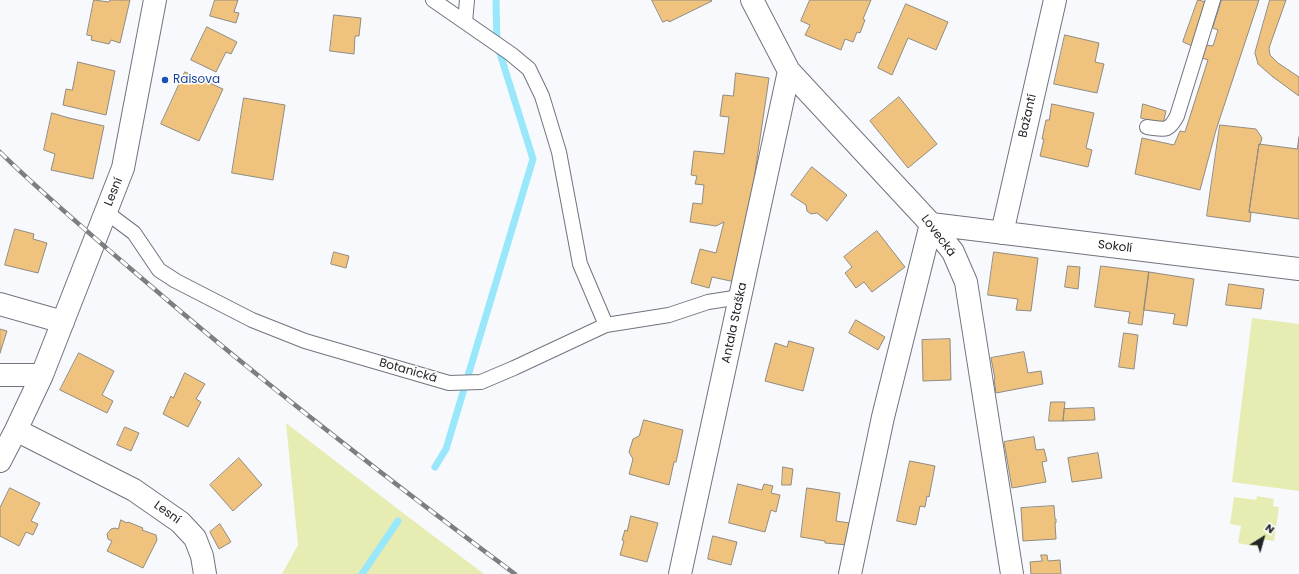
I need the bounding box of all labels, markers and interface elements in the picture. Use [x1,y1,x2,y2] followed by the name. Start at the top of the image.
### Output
[173,73,220,87] place label: Raisova
[160,75,170,85] marker: Raisova
[1016,93,1040,139] street label: Bažantí
[102,176,126,208] street label: Lesní
[918,212,958,260] street label: Lovecká
[1097,238,1133,256] street label: Sokolí
[719,281,751,365] street label: Antala Staška
[377,356,439,386] street label: Botanická
[151,498,183,528] street label: Lesní
[1243,518,1283,558] north arrow
[1262,520,1278,537] text: N

